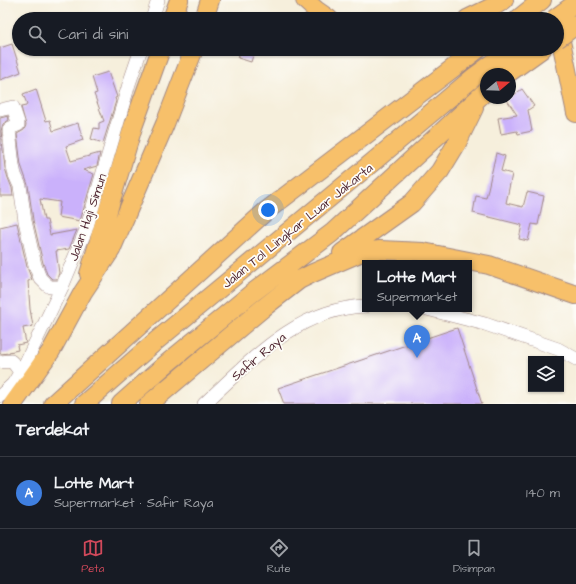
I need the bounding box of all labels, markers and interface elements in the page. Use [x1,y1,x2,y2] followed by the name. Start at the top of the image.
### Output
[12,12,564,56] search box
[26,23,48,45] icon: search
[58,24,128,45] text: Cari di sini
[480,68,516,104] north arrow
[218,159,378,293] street label: Jalan Tol Lingkar Luar Jakarta
[65,171,111,263] street label: Jalan Haji Simun
[258,200,278,220] your location
[362,260,472,312] popup
[377,267,456,288] text: Lotte Mart
[377,288,457,306] text: Supermarket
[404,325,430,358] pin: A
[227,328,291,386] street label: Safir Raya
[528,356,564,392] map controls
[528,356,564,392] button: layers
[16,418,89,442] text: Terdekat
[54,473,133,494] text: Lotte Mart
[25,484,33,502] text: A
[526,484,560,502] text: 140 m
[54,494,213,512] text: Supermarket · Safir Raya
[81,537,104,576] tab: Peta
[267,537,291,576] tab: Rute
[453,537,495,576] tab: Disimpan

